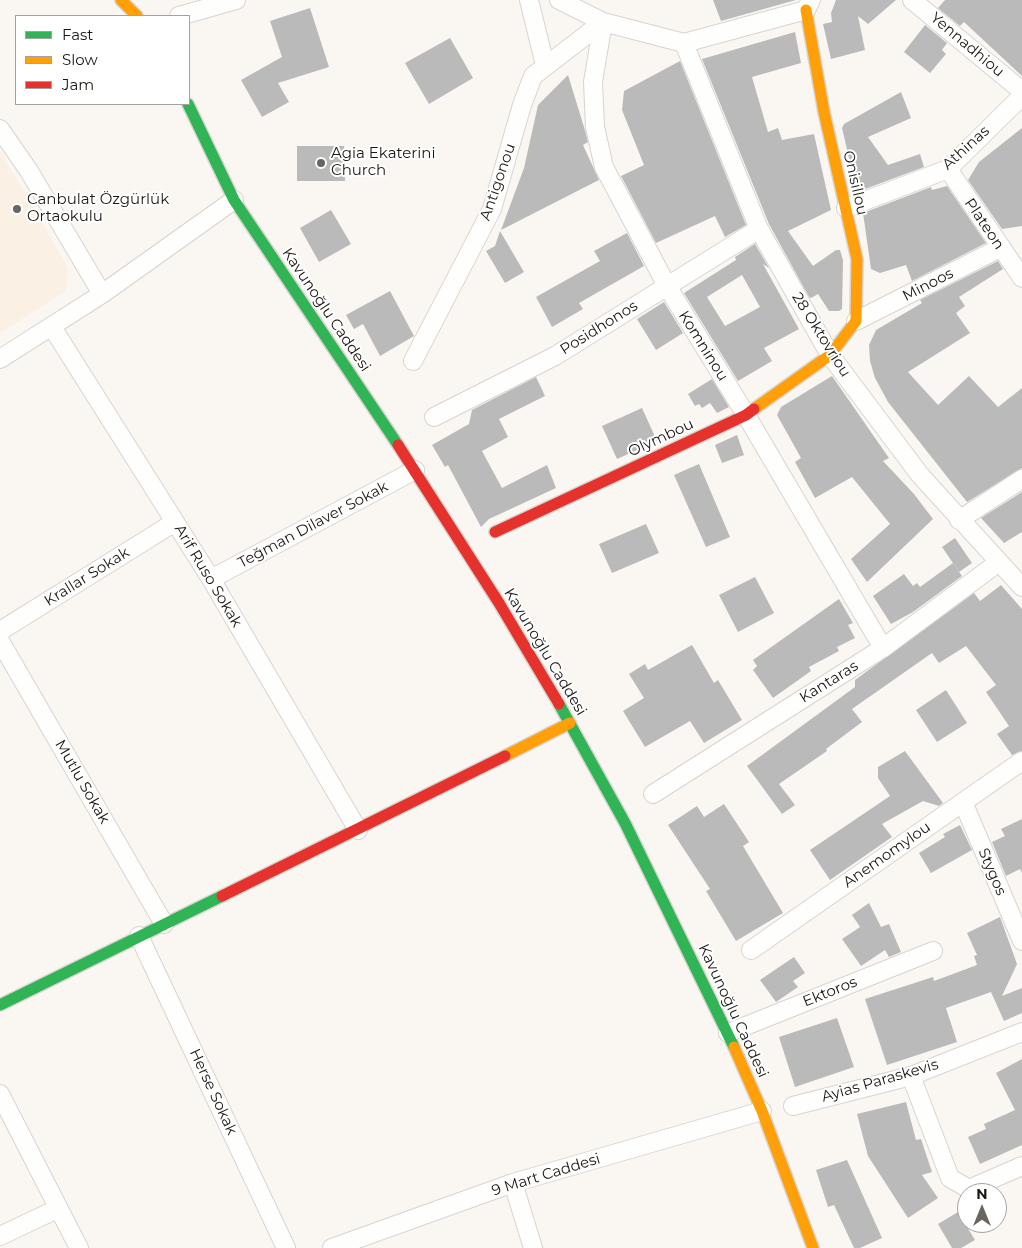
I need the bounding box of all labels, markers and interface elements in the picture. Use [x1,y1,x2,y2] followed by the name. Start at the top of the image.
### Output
[926,9,1008,81] street label: Yennadhiou
[15,15,190,105] legend
[62,25,93,44] text: Fast
[62,50,98,69] text: Slow
[62,75,94,94] text: Jam
[939,122,993,174] street label: Athinas
[476,141,520,223] street label: Antigonou
[331,145,435,180] place label: Agia Ekaterini Church
[839,149,871,217] street label: Onisillou
[315,157,327,169] marker: Agia Ekaterini Church
[27,191,169,226] place label: Canbulat Özgürlük Ortaokulu
[960,195,1008,253] street label: Plateon
[11,203,23,215] marker: Canbulat Özgürlük Ortaokulu
[278,245,374,375] street label: Kavunoğlu Caddesi
[900,265,956,305] street label: Minoos
[788,289,854,381] street label: 28 Oktovriou
[557,297,641,359] street label: Posidhonos
[674,308,732,384] street label: Komninou
[625,415,697,461] street label: Olymbou
[235,478,391,572] street label: Teğman Dilaver Sokak
[170,521,246,631] street label: Arif Ruso Sokak
[41,544,133,610] street label: Krallar Sokak
[500,585,590,719] street label: Kavunoğlu Caddesi
[796,657,862,707] street label: Kantaras
[51,737,113,827] street label: Mutlu Sokak
[840,818,934,892] street label: Anemomylou
[974,846,1010,898] street label: Stygos
[694,941,772,1081] street label: Kavunoğlu Caddesi
[800,973,860,1011] street label: Ektoros
[185,1046,241,1138] street label: Herse Sokak
[820,1056,940,1106] street label: Ayias Paraskevis
[490,1150,602,1200] street label: 9 Mart Caddesi
[957,1183,1007,1233] north arrow
[976,1185,988,1203] text: N

